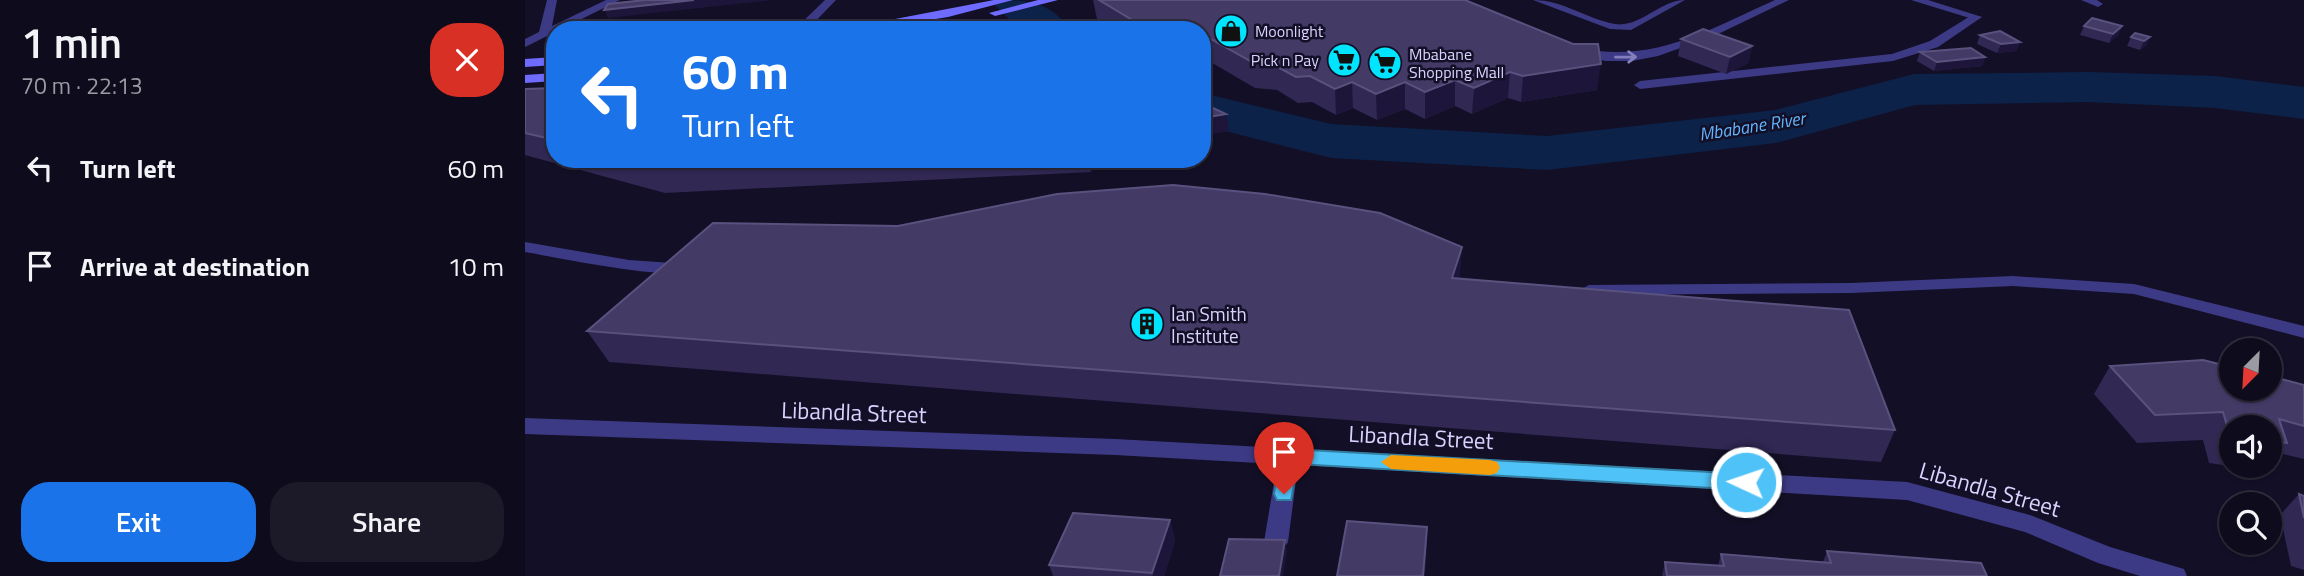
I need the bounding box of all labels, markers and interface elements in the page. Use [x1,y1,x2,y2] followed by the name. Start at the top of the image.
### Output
[21,10,122,74] text: 1 min
[1212,12,1250,50] shop icon: Moonlight
[1255,19,1324,43] place label: Moonlight
[430,23,504,97] button: close
[682,33,789,108] text: 60 m
[1325,41,1363,79] supermarket icon: Pick n Pay
[1409,42,1504,84] place label: Mbabane Shopping Mall
[1366,44,1404,82] supermarket icon: Mbabane Shopping Mall
[1251,48,1319,72] place label: Pick n Pay
[567,49,658,140] icon: left
[1614,50,1637,64] one-way arrow
[21,68,143,103] text: 70 m · 22:13
[682,101,794,149] text: Turn left
[1697,104,1809,148] water label: Mbabane River
[21,149,59,187] icon: left
[80,149,175,188] text: Turn left
[447,149,504,188] text: 60 m
[21,247,59,285] icon: arrive
[80,247,310,286] text: Arrive at destination
[447,247,504,286] text: 10 m
[1171,299,1247,350] place label: Ian Smith Institute
[1128,305,1166,343] building icon: Ian Smith Institute
[2219,338,2282,401] north arrow
[2219,338,2282,555] map controls
[781,392,927,432] street label: Libandla Street
[2219,415,2282,478] button: sound
[1347,416,1495,458] street label: Libandla Street
[1254,422,1314,494] pin
[1265,433,1303,471] icon: arrive
[1709,445,1783,519] position arrow
[1915,452,2065,526] street label: Libandla Street
[21,482,256,562] button: Exit
[270,482,504,562] button: Share
[2219,492,2282,555] button: search

